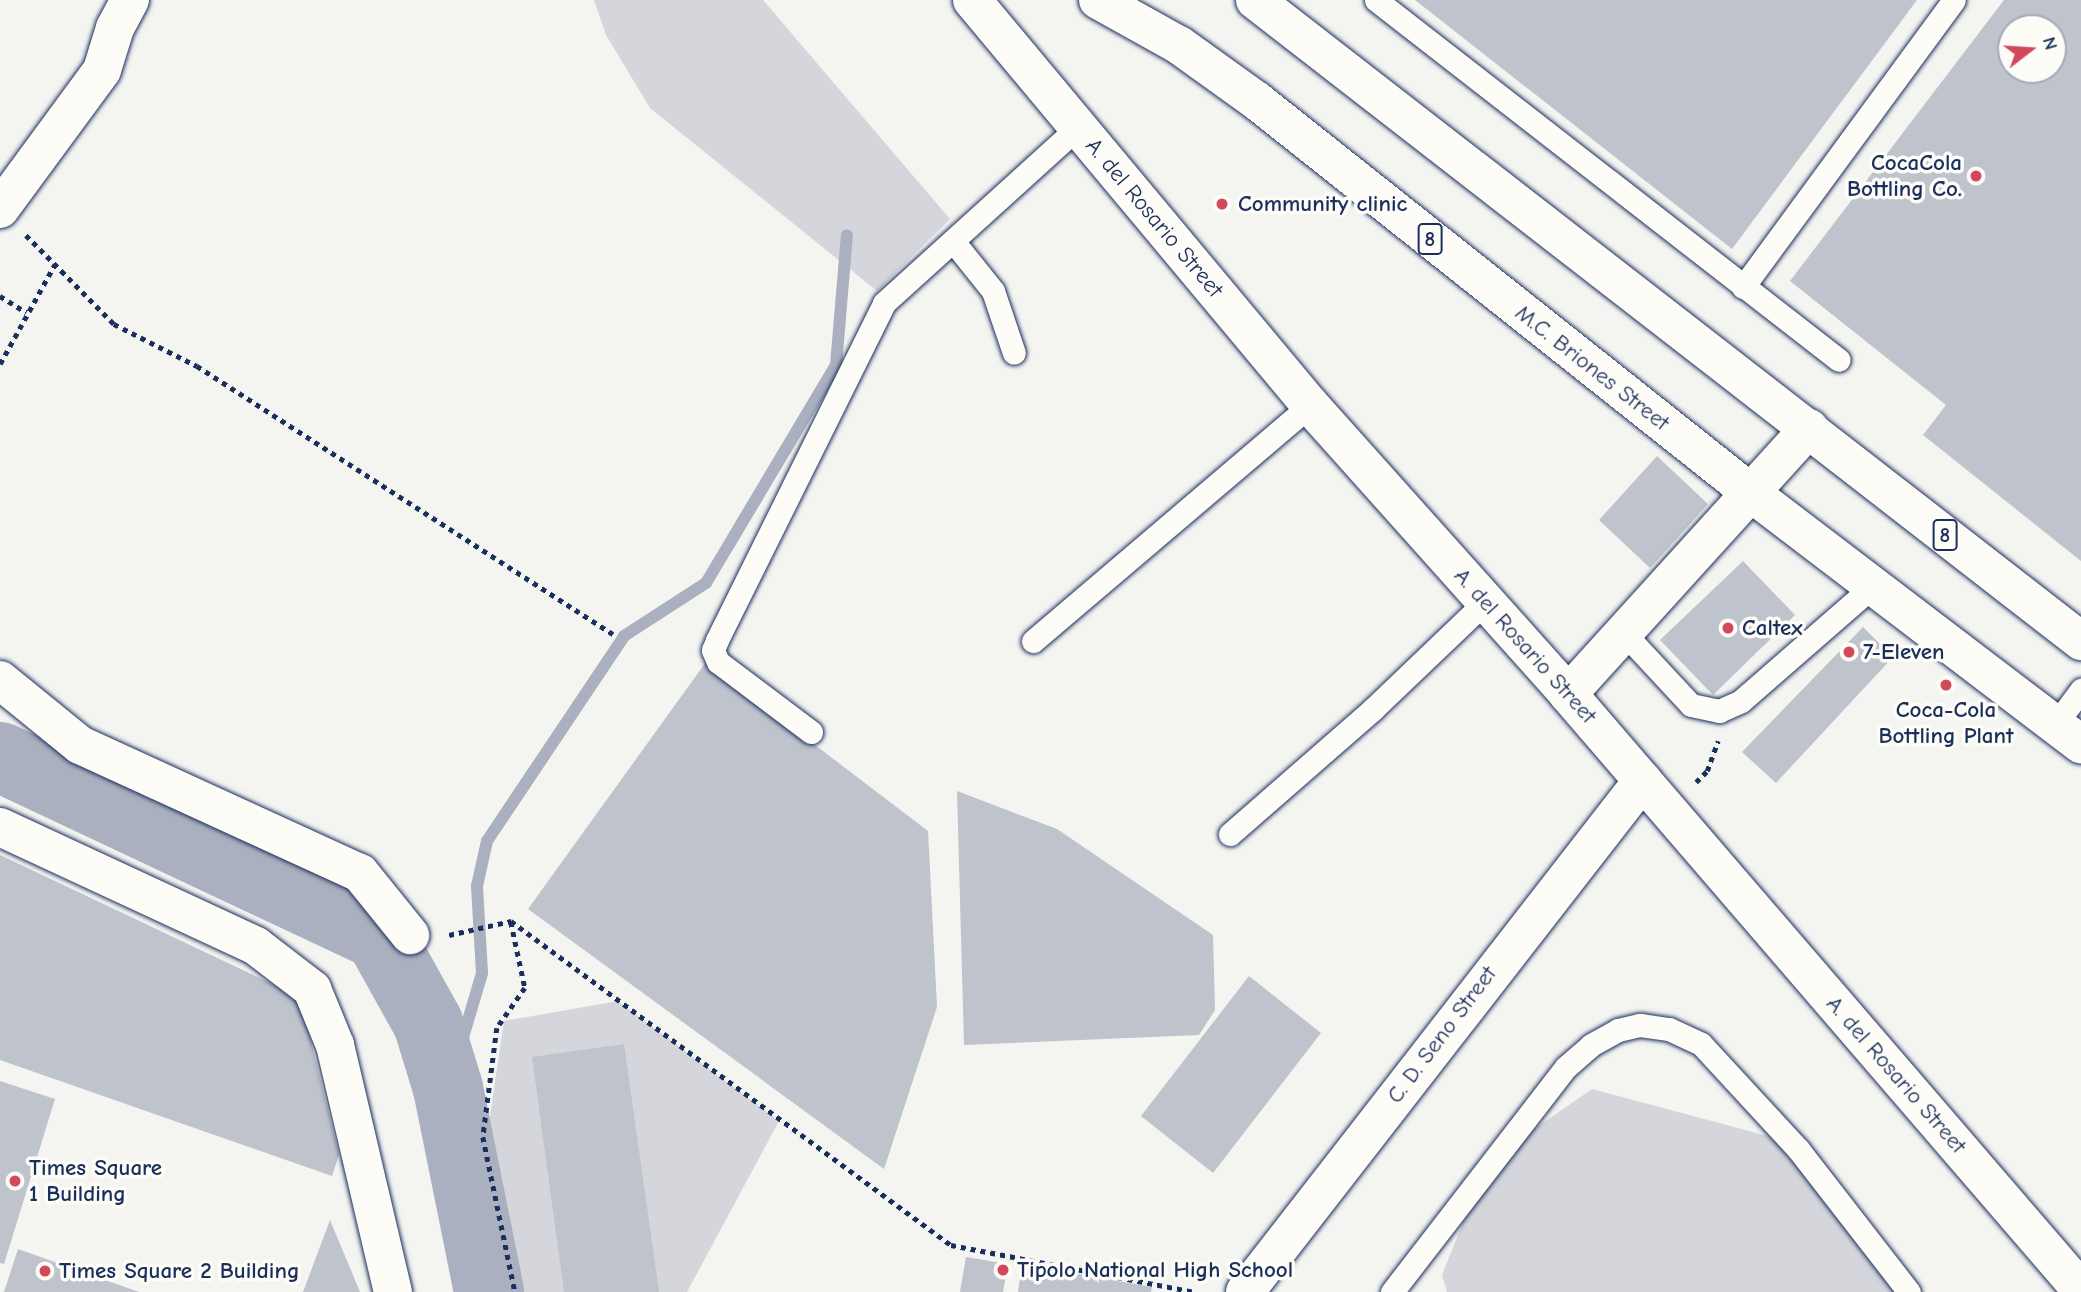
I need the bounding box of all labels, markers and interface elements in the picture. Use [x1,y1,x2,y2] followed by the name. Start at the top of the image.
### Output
[1997,14,2067,84] north arrow
[2038,34,2062,53] text: N
[1079,133,1229,303] street label: A. del Rosario Street
[1847,149,1962,203] place label: CocaCola Bottling Co.
[1968,168,1984,184] marker: CocaCola Bottling Co.
[1238,190,1407,218] place label: Community clinic
[1212,194,1232,214] marker: Community clinic
[1416,222,1444,256] road number: 8
[1509,299,1675,437] street label: M.C. Briones Street
[1931,518,1959,552] road number: 8
[1448,563,1602,729] street label: A. del Rosario Street
[1742,614,1802,642] place label: Caltex
[1720,620,1736,636] marker: Caltex
[1863,638,1944,666] place label: 7-Eleven
[1841,644,1857,660] marker: 7-Eleven
[1938,677,1954,693] marker: Coca-Cola Bottling Plant
[1878,696,2014,750] place label: Coca-Cola Bottling Plant
[1381,961,1503,1109] street label: C. D. Seno Street
[1820,991,1972,1159] street label: A. del Rosario Street
[29,1154,162,1208] place label: Times Square 1 Building
[7,1173,23,1189] marker: Times Square 1 Building
[1017,1256,1293,1284] place label: Tipolo National High School
[59,1257,299,1285] place label: Times Square 2 Building
[995,1262,1011,1278] marker: Tipolo National High School
[37,1263,53,1279] marker: Times Square 2 Building

